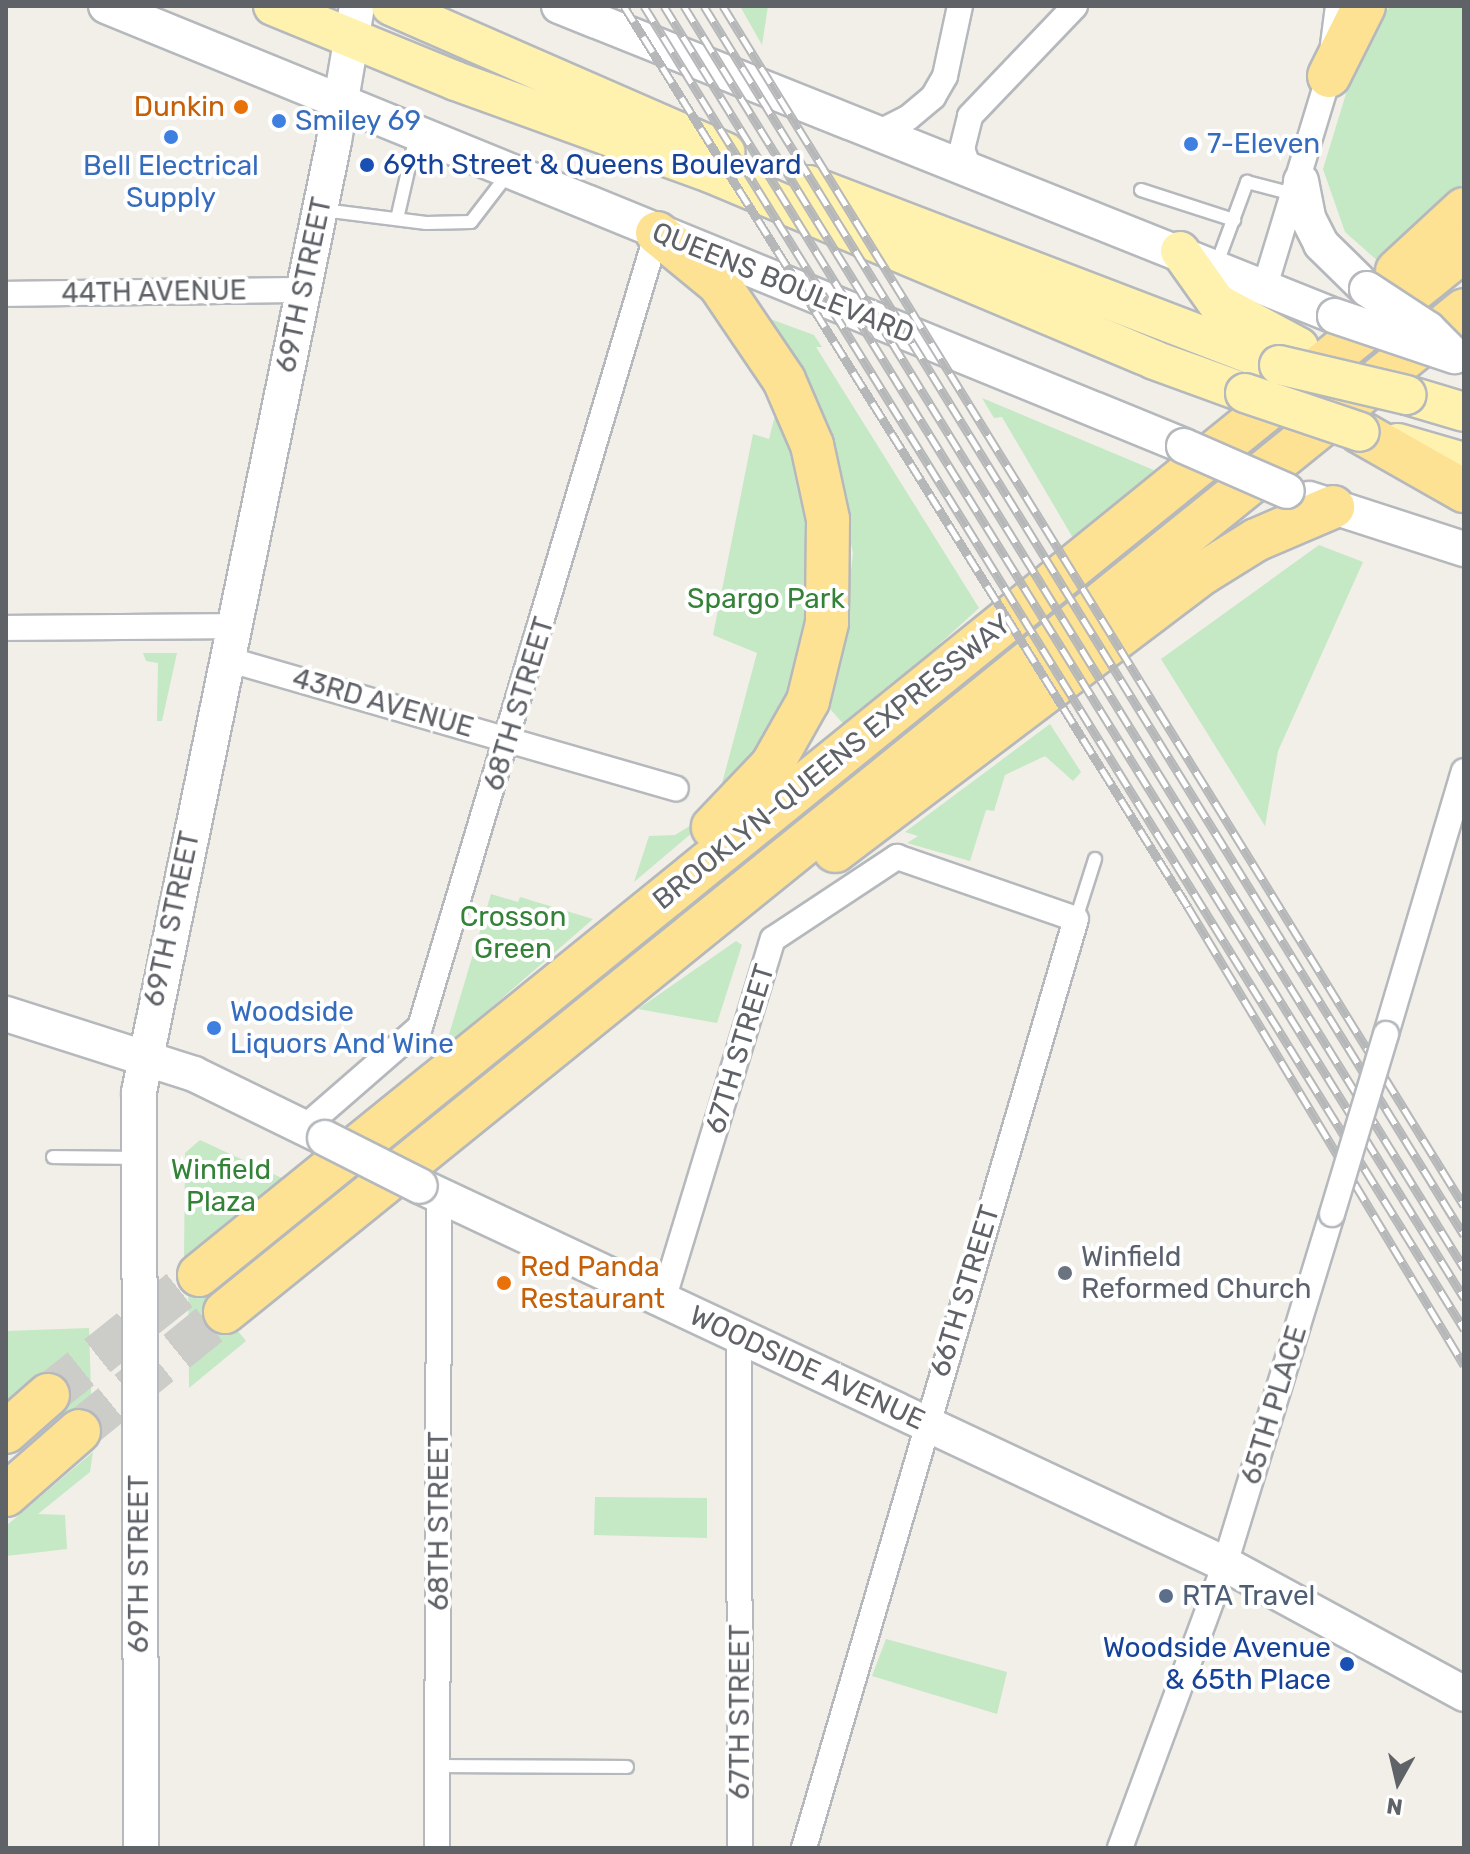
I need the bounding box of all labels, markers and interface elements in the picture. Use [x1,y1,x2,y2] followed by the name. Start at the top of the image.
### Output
[134,90,225,124] place label: Dunkin
[232,98,250,116] marker: Dunkin
[295,104,422,138] place label: Smiley 69
[270,112,288,130] marker: Smiley 69
[1207,127,1320,161] place label: 7-Eleven
[162,128,180,146] marker: Bell Electrical Supply
[1182,135,1200,153] marker: 7-Eleven
[383,148,802,182] place label: 69th Street & Queens Boulevard
[83,149,259,215] place label: Bell Electrical Supply
[358,156,376,174] marker: 69th Street & Queens Boulevard
[269,194,339,376] street label: 69TH STREET
[647,215,919,351] street label: QUEENS BOULEVARD
[61,274,247,310] street label: 44TH AVENUE
[687,582,845,616] park label: Spargo Park
[646,607,1018,917] street label: BROOKLYN-QUEENS EXPRESSWAY
[477,613,561,795] street label: 68TH STREET
[288,661,478,745] street label: 43RD AVENUE
[137,828,207,1010] street label: 69TH STREET
[460,900,566,966] park label: Crosson Green
[698,960,782,1138] street label: 67TH STREET
[230,995,455,1061] place label: Woodside Liquors And Wine
[205,1019,223,1037] marker: Woodside Liquors And Wine
[171,1153,271,1219] park label: Winfield Plaza
[923,1201,1007,1381] street label: 66TH STREET
[1081,1240,1311,1306] place label: Winfield Reformed Church
[520,1250,665,1316] place label: Red Panda Restaurant
[1056,1264,1074,1282] marker: Winfield Reformed Church
[495,1274,513,1292] marker: Red Panda Restaurant
[684,1299,930,1437] street label: WOODSIDE AVENUE
[1234,1322,1314,1488] street label: 65TH PLACE
[422,1431,456,1611] street label: 68TH STREET
[122,1475,156,1653] street label: 69TH STREET
[1182,1579,1317,1613] place label: RTA Travel
[1157,1587,1175,1605] marker: RTA Travel
[723,1624,757,1800] street label: 67TH STREET
[1102,1631,1331,1697] place label: Woodside Avenue & 65th Place
[1338,1655,1356,1673] marker: Woodside Avenue & 65th Place
[1358,1742,1438,1822] north arrow
[1385,1792,1404,1821] text: N

